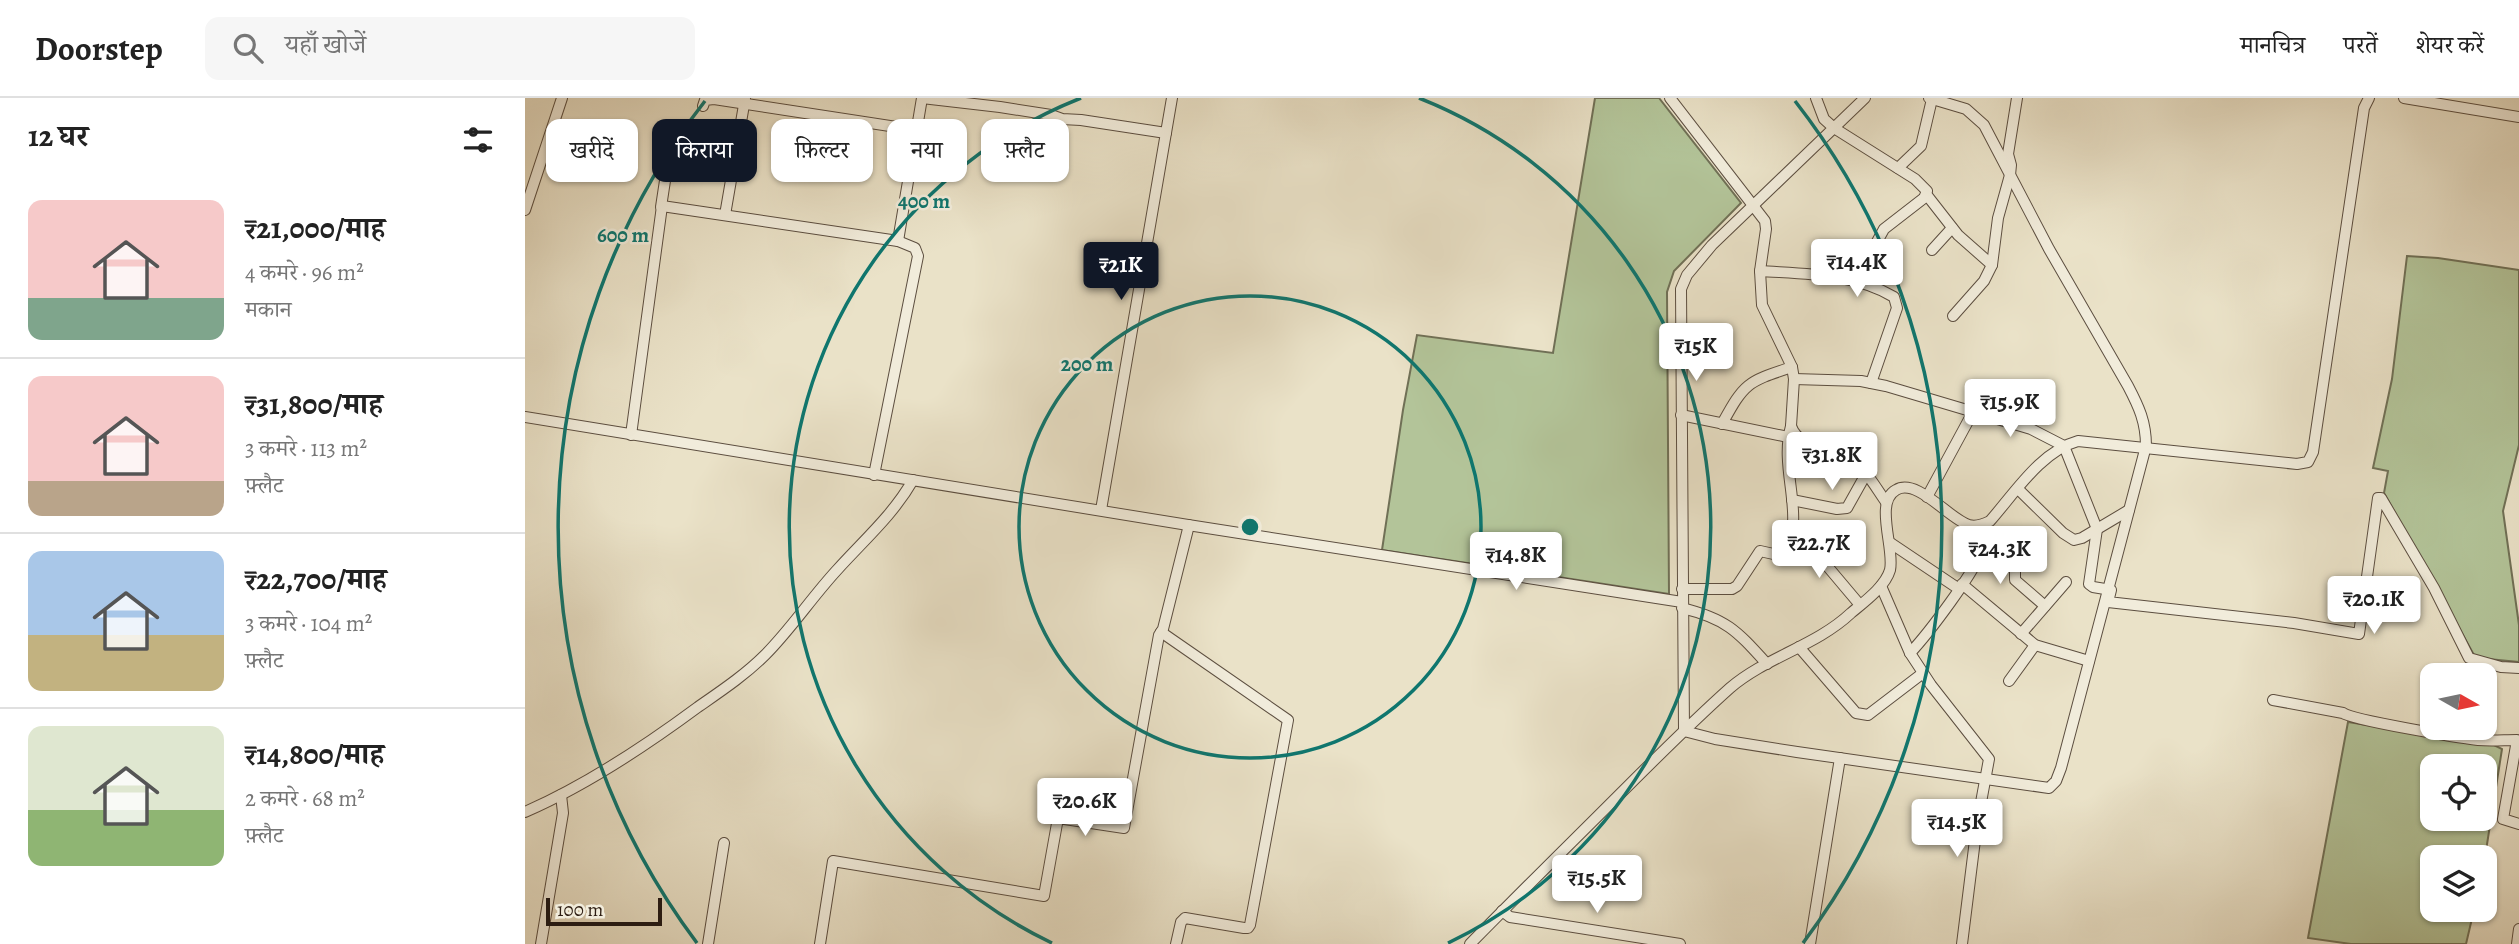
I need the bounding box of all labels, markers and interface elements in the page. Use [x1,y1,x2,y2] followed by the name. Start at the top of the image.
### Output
[205,17,695,80] search box
[35,26,163,71] text: Doorstep
[285,27,366,62] text: यहाँ खोजें
[229,29,267,67] icon: search
[2240,29,2305,61] text: मानचित्र
[2343,29,2378,61] text: परतें
[2416,29,2484,61] text: शेयर करें
[28,116,88,156] text: 12 घर
[546,119,638,182] chip: खरीदें
[652,119,757,182] chip: किराया
[771,119,873,182] chip: फ़िल्टर
[887,119,967,182] chip: नया
[981,119,1069,182] chip: फ़्लैट
[459,121,497,159] icon: filters
[898,187,951,215] text: 400 m
[245,208,385,248] text: ₹21,000/माह
[597,221,649,249] text: 600 m
[84,228,168,312] icon: home
[1800,240,1914,299] pin: ₹14.4K
[1080,242,1162,302] pin: ₹21K
[1827,246,1887,277] text: ₹14.4K
[1099,249,1143,280] text: ₹21K
[245,257,364,288] text: 4 कमरे · 96 m²
[245,294,292,325] text: मकान
[1655,324,1737,383] pin: ₹15K
[1675,330,1717,361] text: ₹15K
[1061,350,1114,378] text: 200 m
[1953,380,2067,439] pin: ₹15.9K
[245,384,383,424] text: ₹31,800/माह
[1981,386,2039,417] text: ₹15.9K
[84,404,168,488] icon: home
[1775,432,1889,492] pin: ₹31.8K
[245,433,367,464] text: 3 कमरे · 113 m²
[1802,439,1862,470] text: ₹31.8K
[245,470,283,501] text: फ़्लैट
[1238,515,1262,539] centre of rings
[1762,520,1876,580] pin: ₹22.7K
[1943,526,2057,586] pin: ₹24.3K
[1788,527,1850,558] text: ₹22.7K
[1459,532,1573,592] pin: ₹14.8K
[1969,533,2031,564] text: ₹24.3K
[1486,539,1546,570] text: ₹14.8K
[245,559,387,599] text: ₹22,700/माह
[2317,576,2431,636] pin: ₹20.1K
[84,579,168,663] icon: home
[2344,583,2404,614] text: ₹20.1K
[245,608,372,639] text: 3 कमरे · 104 m²
[245,645,283,676] text: फ़्लैट
[2420,663,2497,740] north arrow
[2420,663,2497,922] map controls
[245,734,384,774] text: ₹14,800/माह
[84,754,168,838] icon: home
[2420,754,2497,831] button: locate
[1028,778,1142,838] pin: ₹20.6K
[245,783,365,814] text: 2 कमरे · 68 m²
[1053,785,1117,816] text: ₹20.6K
[1900,800,2014,859] pin: ₹14.5K
[1928,806,1986,837] text: ₹14.5K
[245,820,283,851] text: फ़्लैट
[2420,845,2497,922] button: layers
[1540,856,1654,915] pin: ₹15.5K
[1568,862,1626,893] text: ₹15.5K
[546,895,661,927] scale bar
[557,897,603,923] text: 100 m

